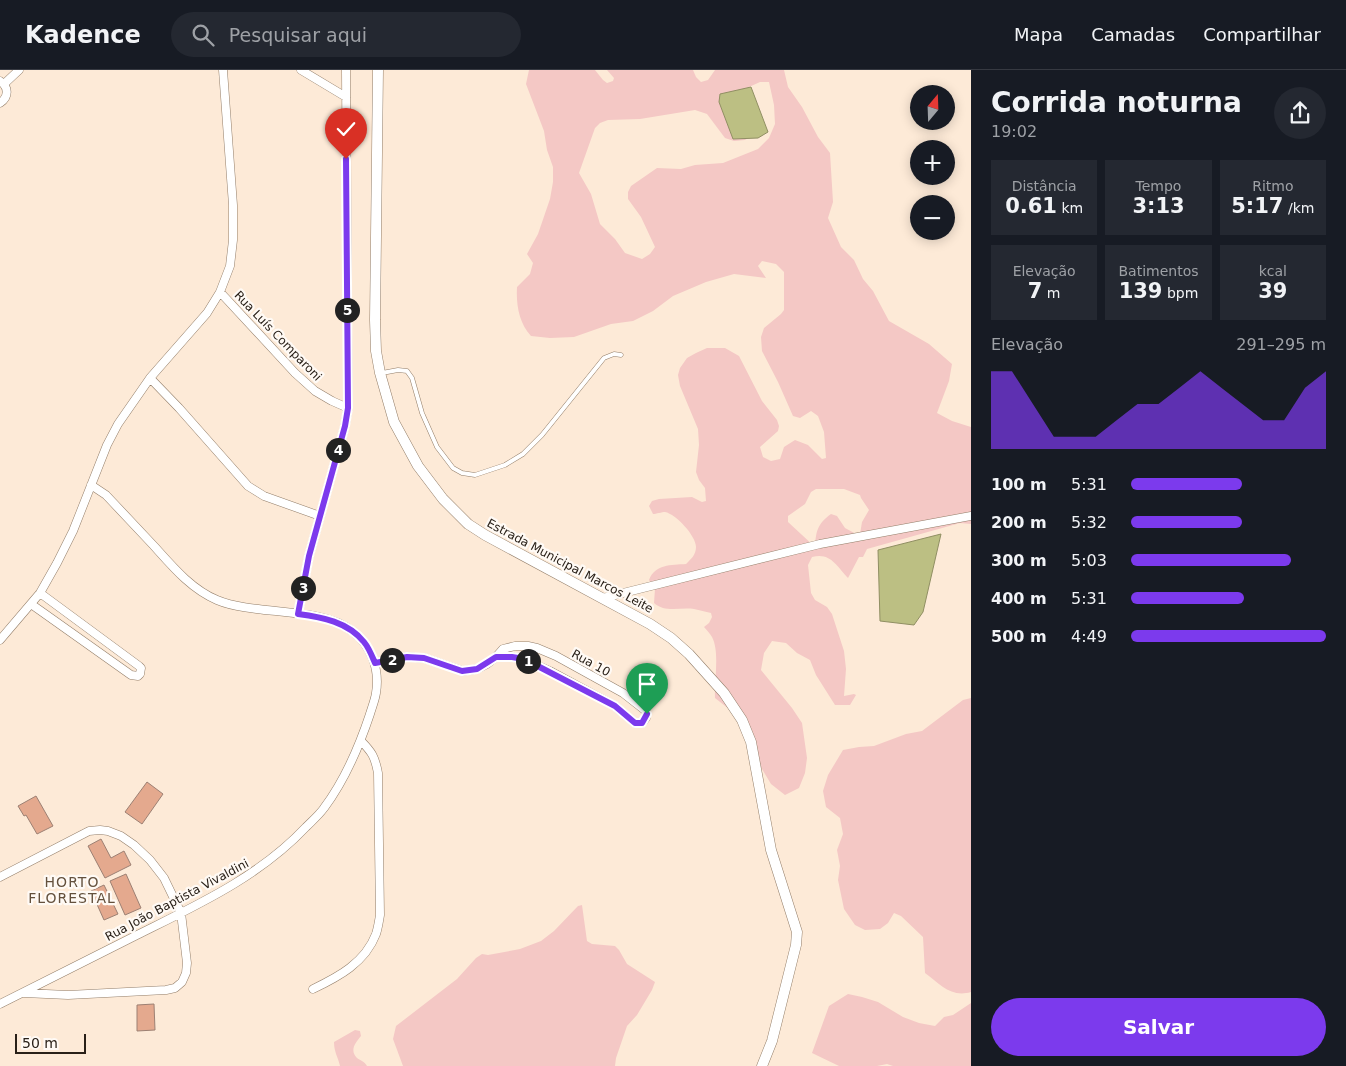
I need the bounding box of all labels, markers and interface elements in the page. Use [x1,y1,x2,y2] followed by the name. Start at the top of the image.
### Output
[171,12,521,57] search box
[25,21,141,49] text: Kadence
[189,21,217,49] icon: search
[229,24,367,46] text: Pesquisar aqui
[1014,24,1063,45] text: Mapa
[1091,24,1175,45] text: Camadas
[1203,24,1321,45] text: Compartilhar
[910,85,955,130] north arrow
[910,85,955,240] map controls
[991,86,1242,119] text: Corrida noturna
[1274,87,1326,139] button: share
[325,108,367,159] pin
[332,115,360,143] icon: check
[991,122,1037,141] text: 19:02
[910,140,955,185] button: +
[1012,178,1077,194] text: Distância
[1136,178,1181,194] text: Tempo
[1252,178,1293,194] text: Ritmo
[1005,194,1057,218] text: 0.61
[1132,194,1185,218] text: 3:13
[1231,194,1283,218] text: 5:17
[910,195,955,240] button: −
[1057,200,1083,216] text: km
[1283,200,1314,216] text: /km
[1013,263,1076,279] text: Elevação
[1118,263,1199,279] text: Batimentos
[1259,263,1287,279] text: kcal
[1028,279,1042,303] text: 7
[1119,279,1162,303] text: 139
[1258,279,1287,303] text: 39
[1042,285,1061,301] text: m
[1162,285,1198,301] text: bpm
[231,288,325,384] street label: Rua Luís Comparoni
[334,298,360,322] pin: 5
[343,302,352,318] text: 5
[991,335,1063,354] text: Elevação
[1236,335,1326,354] text: 291–295 m
[326,438,350,462] pin: 4
[334,442,343,458] text: 4
[991,475,1047,494] text: 100 m
[1071,475,1107,494] text: 5:31
[991,513,1047,532] text: 200 m
[1071,513,1107,532] text: 5:32
[484,516,656,616] street label: Estrada Municipal Marcos Leite
[991,551,1047,570] text: 300 m
[1071,551,1107,570] text: 5:03
[290,576,316,600] pin: 3
[299,580,308,596] text: 3
[991,589,1047,608] text: 400 m
[1071,589,1107,608] text: 5:31
[991,627,1047,646] text: 500 m
[1071,627,1107,646] text: 4:49
[569,647,613,679] street label: Rua 10
[380,648,404,672] pin: 2
[516,648,540,674] pin: 1
[388,652,397,668] text: 2
[524,653,533,669] text: 1
[626,663,668,714] pin
[633,670,661,698] icon: arrive
[103,856,251,944] street label: Rua João Baptista Vivaldini
[28,874,116,906] district label: HORTO FLORESTAL
[991,998,1326,1056] button: Salvar
[15,1031,86,1054] scale bar
[22,1035,58,1051] text: 50 m

